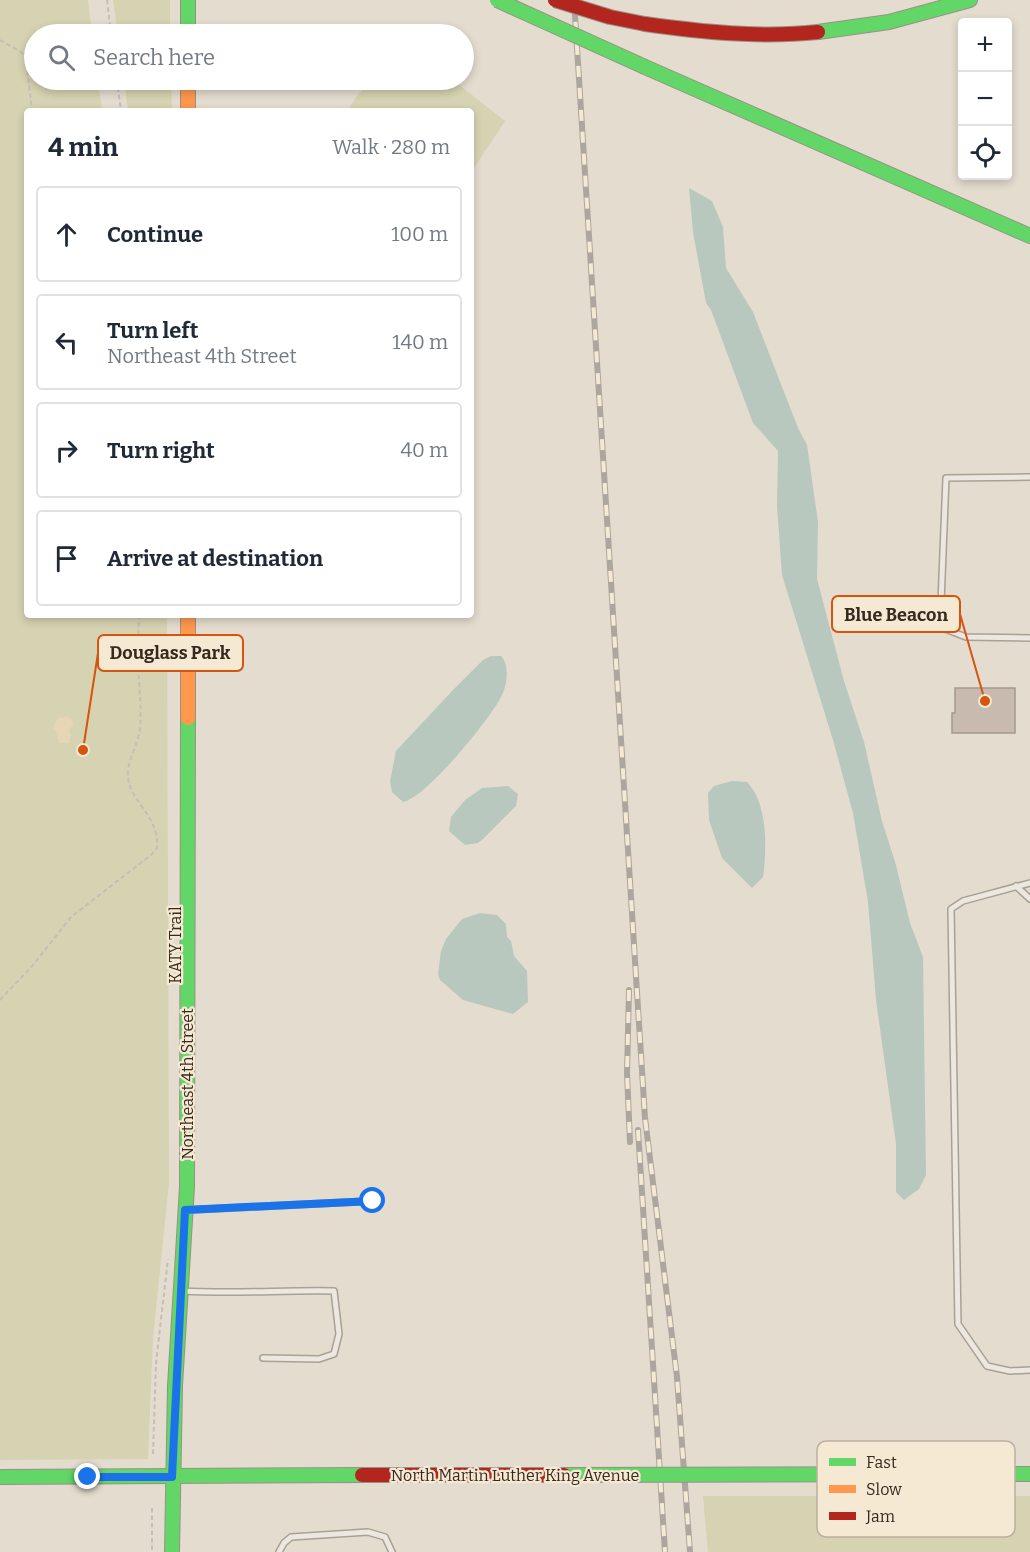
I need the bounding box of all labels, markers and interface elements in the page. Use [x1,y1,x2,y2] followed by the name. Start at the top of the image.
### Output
[958,18,1012,180] map controls
[958,18,1012,72] button: +
[24,24,474,90] search box
[45,41,78,74] icon: search
[93,44,215,71] text: Search here
[958,72,1012,126] button: −
[958,126,1012,180] button: locate
[48,132,118,163] text: 4 min
[332,135,450,159] text: Walk · 280 m
[50,218,83,251] icon: ahead
[107,221,203,248] text: Continue
[391,222,448,246] text: 100 m
[107,317,199,344] text: Turn left
[50,326,83,359] icon: left
[392,330,448,354] text: 140 m
[107,344,297,368] text: Northeast 4th Street
[50,434,83,467] icon: right
[107,437,215,464] text: Turn right
[400,438,448,462] text: 40 m
[50,542,83,575] icon: arrive
[107,545,323,572] text: Arrive at destination
[832,596,960,632] callout: Blue Beacon
[844,604,948,626] text: Blue Beacon
[98,635,243,671] callout: Douglass Park
[110,642,231,664] text: Douglass Park
[166,906,185,984] street label: KATY Trail
[178,1008,197,1160] street label: Northeast 4th Street
[359,1187,385,1213] route start
[817,1441,1015,1537] legend
[866,1453,897,1472] text: Fast
[74,1463,100,1489] route end
[391,1466,639,1485] street label: North Martin Luther King Avenue
[866,1480,902,1499] text: Slow
[865,1507,895,1526] text: Jam

